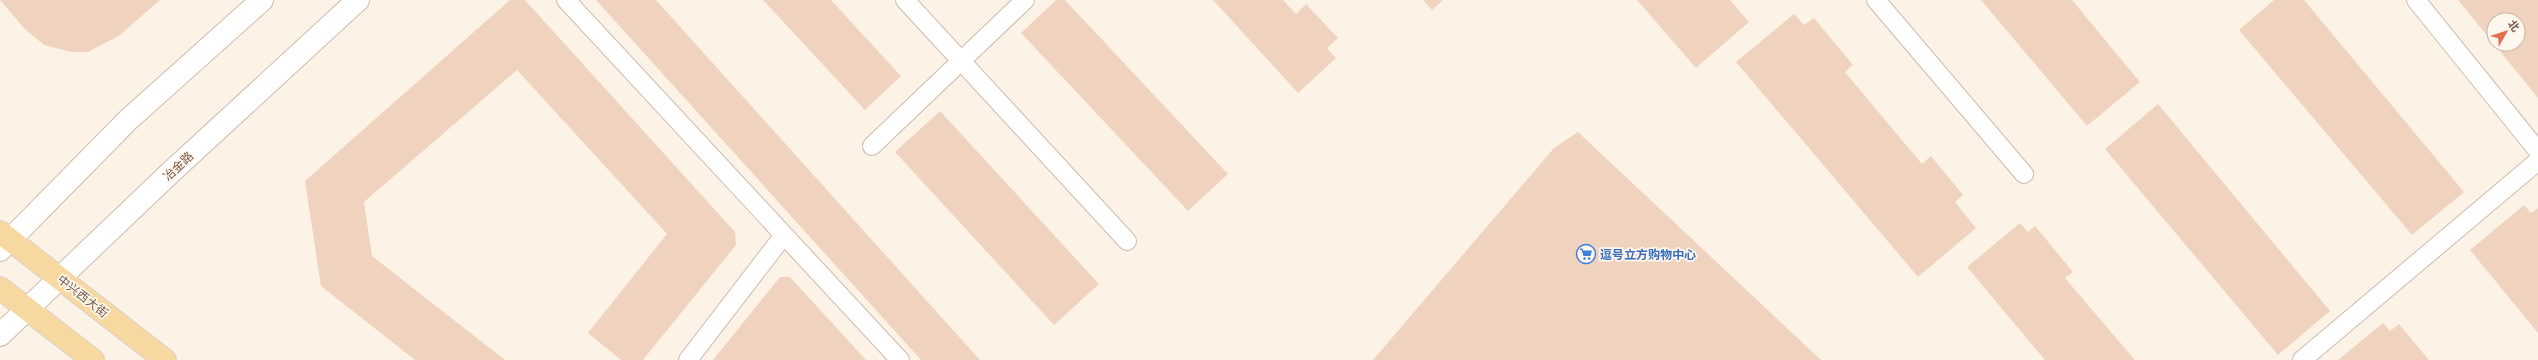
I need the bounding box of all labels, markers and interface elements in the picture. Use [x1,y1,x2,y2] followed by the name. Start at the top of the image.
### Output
[2486,12,2526,52] north arrow
[2505,17,2523,34] text: 北
[160,148,196,184] street label: 冶金路
[1575,243,1597,265] supermarket icon: 逗号立方购物中心
[1600,247,1696,262] place label: 逗号立方购物中心
[55,272,111,320] street label: 中兴西大街

